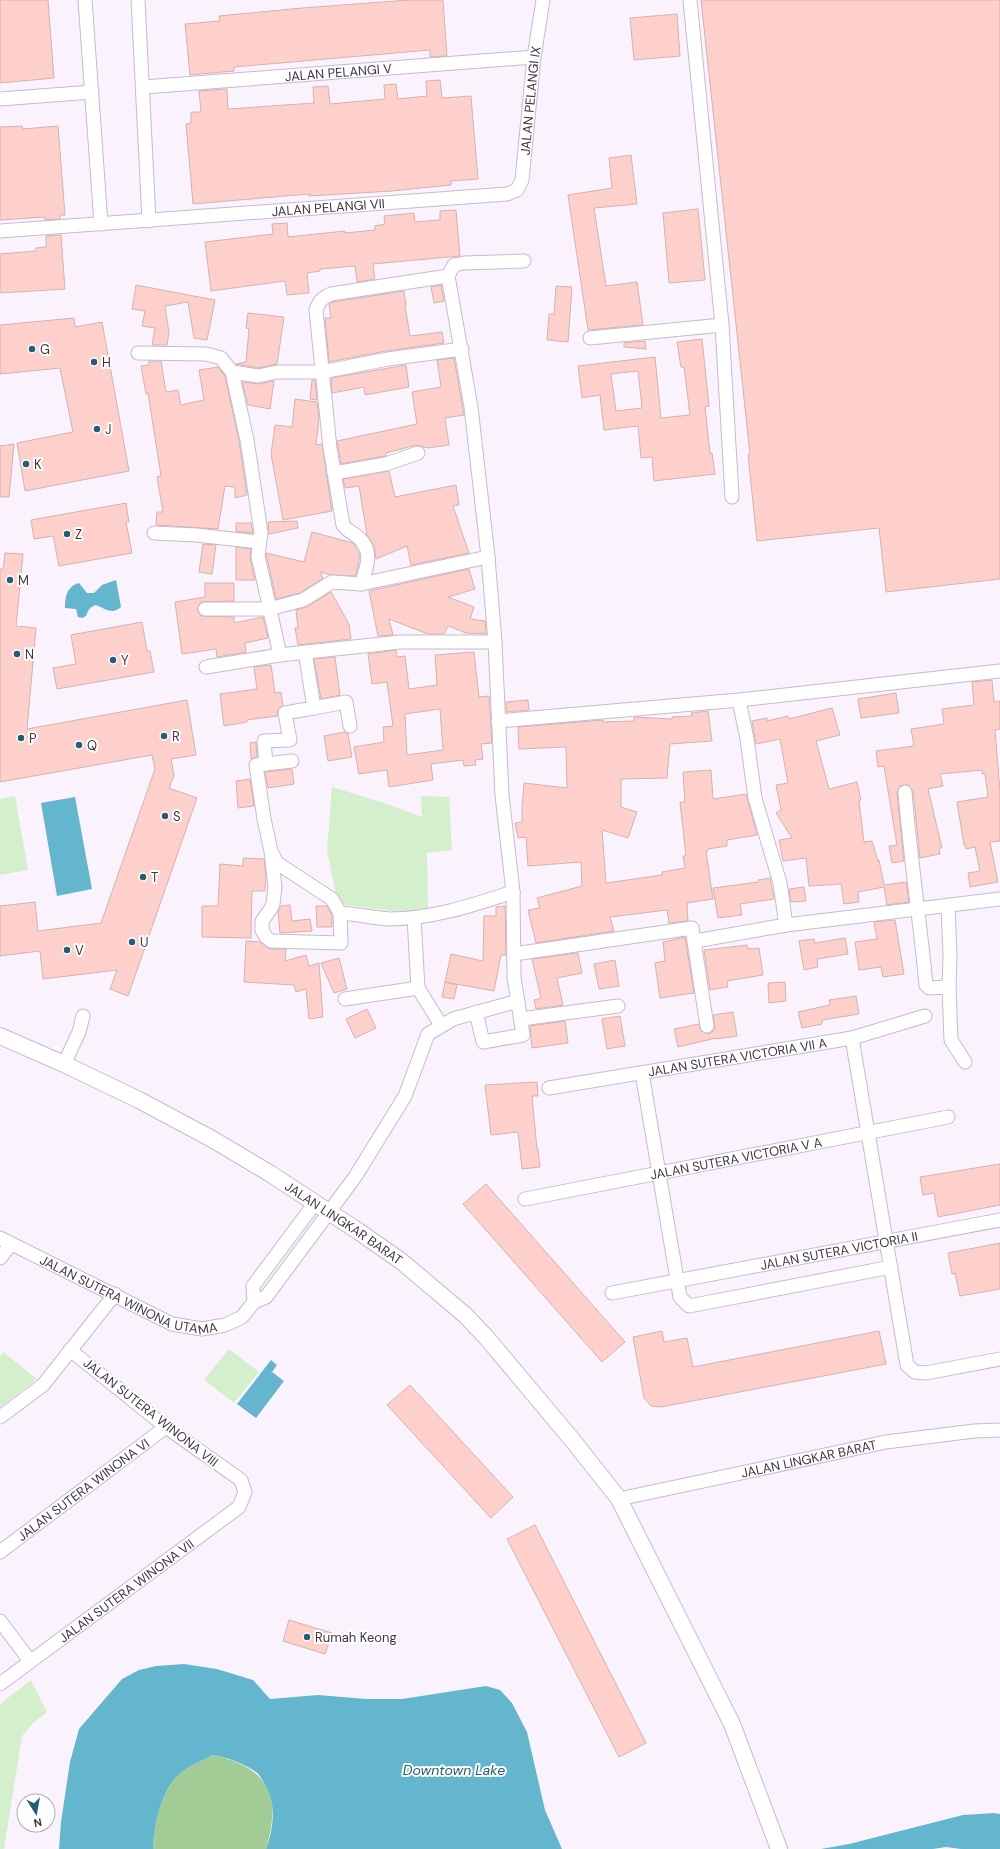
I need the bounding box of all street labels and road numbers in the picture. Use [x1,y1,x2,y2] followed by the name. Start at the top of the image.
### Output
[516,45,545,156] street label: JALAN PELANGI IX
[284,60,393,85] street label: JALAN PELANGI V
[271,195,385,220] street label: JALAN PELANGI VII
[647,1034,828,1081] street label: JALAN SUTERA VICTORIA VII A
[649,1134,824,1184] street label: JALAN SUTERA VICTORIA V A
[282,1178,406,1268] street label: JALAN LINGKAR BARAT
[759,1228,919,1274] street label: JALAN SUTERA VICTORIA II
[37,1251,219,1339] street label: JALAN SUTERA WINONA UTAMA
[80,1354,222,1470] street label: JALAN SUTERA WINONA VIII
[14,1435,153,1545] street label: JALAN SUTERA WINONA VI
[740,1436,878,1482] street label: JALAN LINGKAR BARAT
[56,1535,197,1647] street label: JALAN SUTERA WINONA VII

